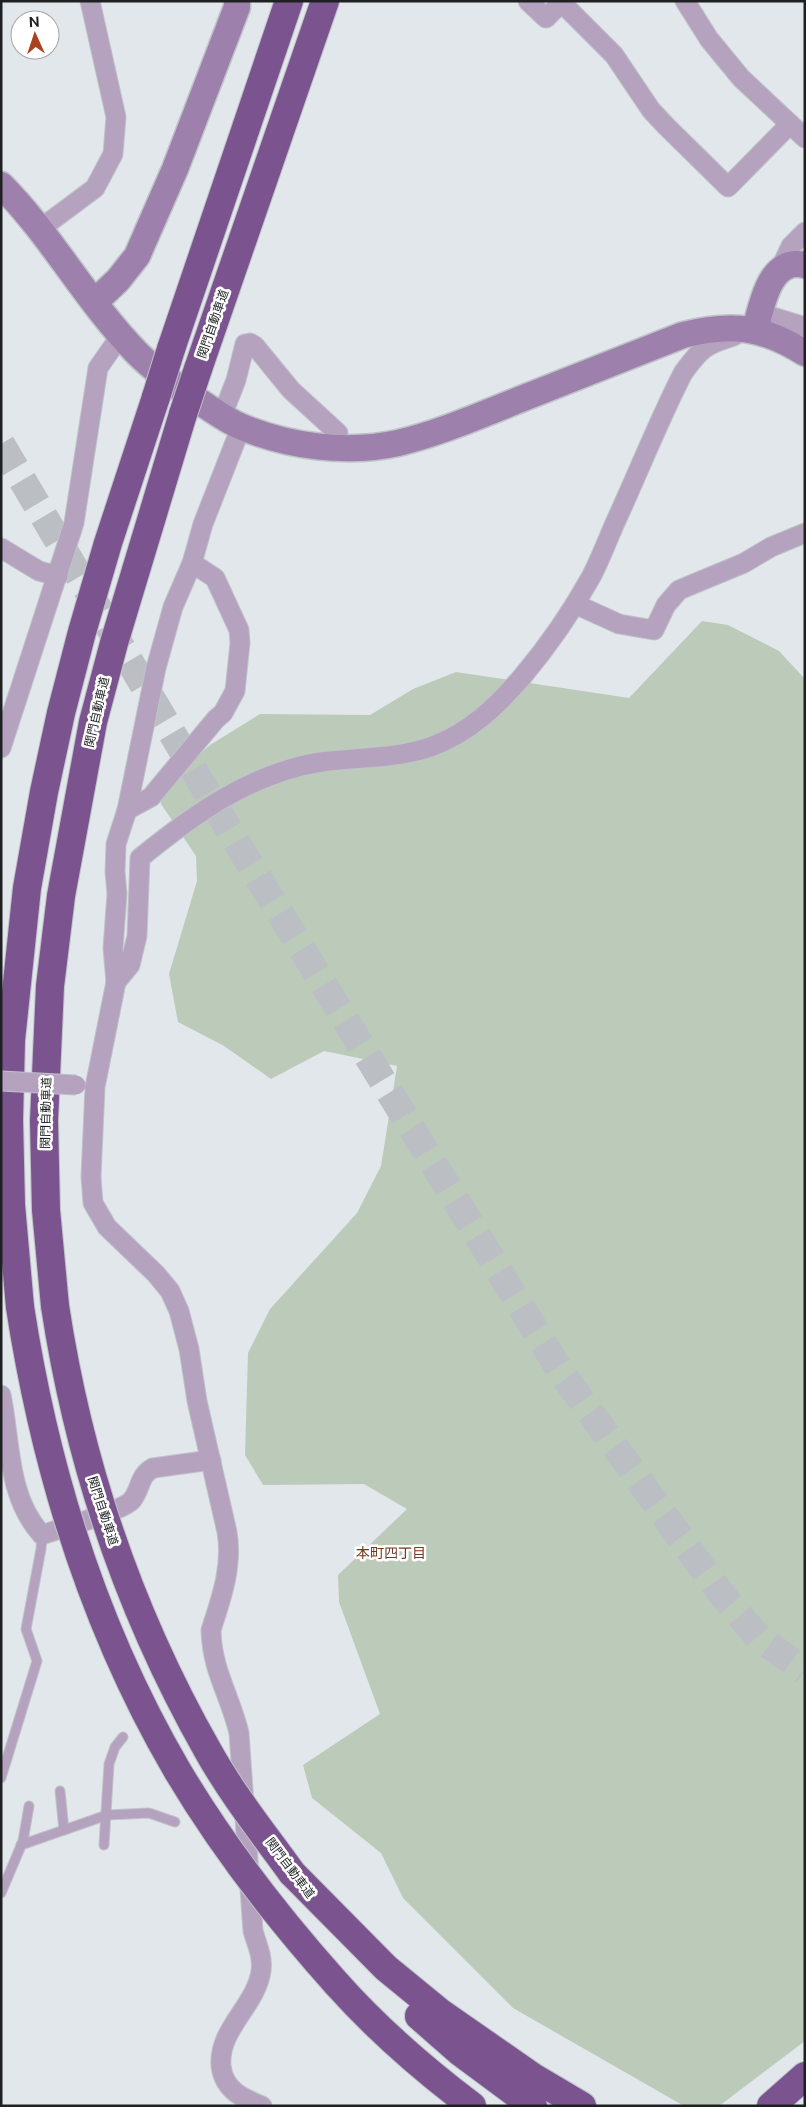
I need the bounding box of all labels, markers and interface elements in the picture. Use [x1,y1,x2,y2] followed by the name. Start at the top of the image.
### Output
[10,10,60,60] north arrow
[28,14,40,30] text: N
[195,288,231,360] street label: 関門自動車道
[82,675,112,749] street label: 関門自動車道
[38,1077,54,1149] street label: 関門自動車道
[85,1475,121,1547] street label: 関門自動車道
[356,1545,426,1561] district label: 本町四丁目
[263,1835,317,1901] street label: 関門自動車道

